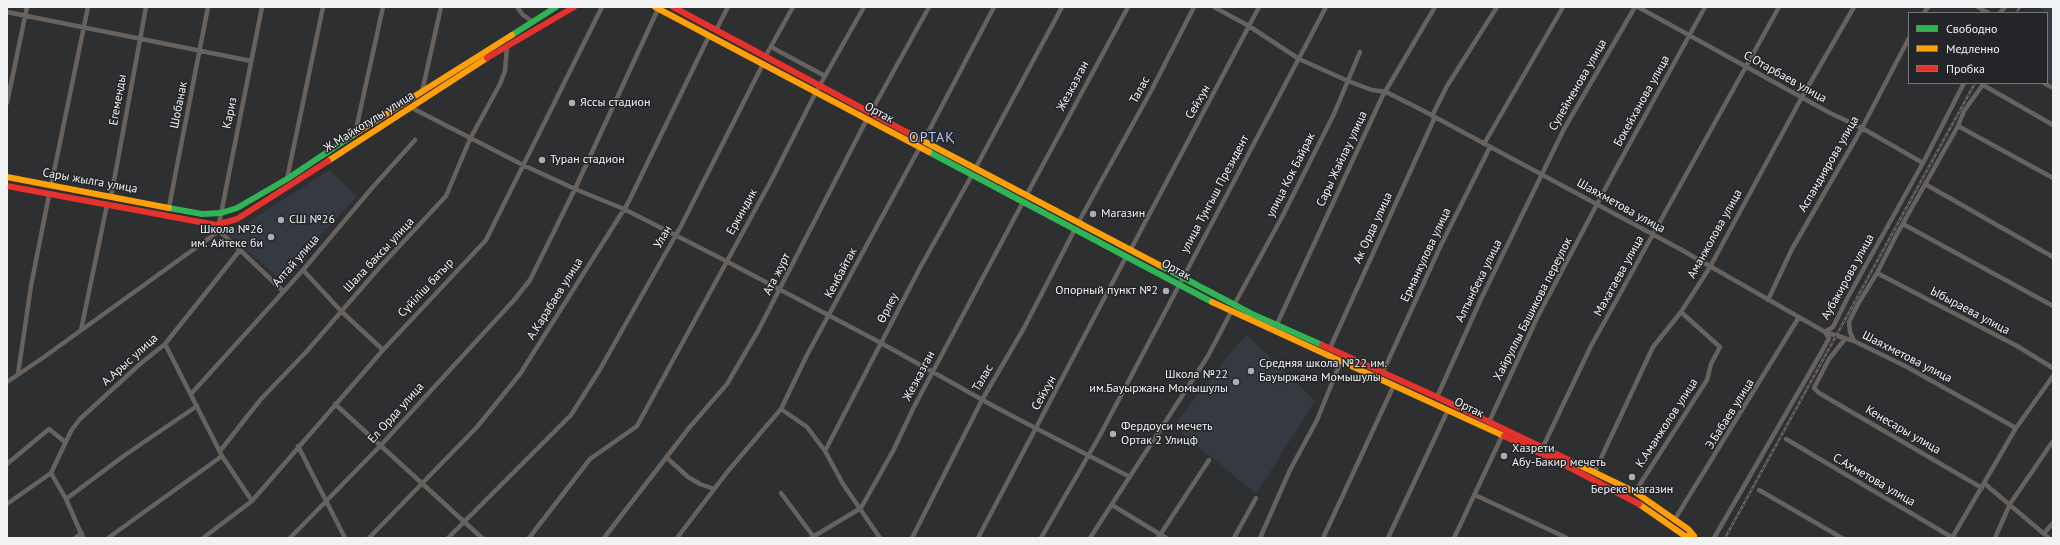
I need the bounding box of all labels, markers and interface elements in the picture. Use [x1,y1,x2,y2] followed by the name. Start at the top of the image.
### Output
[1908,12,2048,84] legend
[1946,21,1997,36] text: Свободно
[1546,37,1610,133] street label: Сулейменова улица
[1946,41,2000,56] text: Медленно
[1741,48,1829,106] street label: С.Отарбаев улица
[1611,53,1673,149] street label: Бокейханова улица
[1054,59,1092,113] street label: Жезказган
[1946,61,1985,76] text: Пробка
[106,73,130,127] street label: Егеменды
[1127,74,1153,106] street label: Талас
[167,80,191,130] street label: Шобанак
[1182,82,1214,122] street label: Сейхун
[321,88,417,156] street label: Ж.Майкотулы улица
[220,96,240,130] street label: Кариз
[580,96,650,110] place label: Яссы стадион
[567,98,577,108] marker: Яссы стадион
[862,99,896,127] street label: Ортак
[1314,109,1370,209] street label: Сары Жайлау улица
[1796,113,1862,215] street label: Аспандиярова улица
[909,130,955,146] district label: ОРТАҚ
[1263,130,1319,220] street label: улица Кок Байрак
[1178,133,1252,255] street label: улица Тунгыш Президент
[550,153,625,167] place label: Туран стадион
[537,155,547,165] marker: Туран стадион
[41,166,139,196] street label: Сары жылга улица
[1574,176,1668,236] street label: Шаяхметова улица
[723,186,761,238] street label: Еркиндик
[1685,187,1745,281] street label: Аманжолова улица
[1350,190,1396,266] street label: Ак Орда улица
[1398,206,1454,304] street label: Ерманкулова улица
[1101,207,1145,221] place label: Магазин
[1088,209,1098,219] marker: Магазин
[289,213,335,227] place label: СШ №26
[276,215,286,225] marker: СШ №26
[341,215,417,295] street label: Шала баксы улица
[191,223,263,251] place label: Школа №26 им. Айтеке би
[651,223,675,251] street label: Улан
[266,232,276,242] marker: Школа №26 им. Айтеке би
[270,232,322,290] street label: Алтай улица
[1819,232,1877,322] street label: Аубакирова улица
[1591,233,1647,319] street label: Махатаева улица
[1491,235,1575,383] street label: Хайруллы Башикова переулок
[1453,237,1505,325] street label: Алтынбека улица
[822,246,860,300] street label: Кенбайтак
[760,251,794,297] street label: Ата журт
[524,255,586,343] street label: А.Карабаев улица
[395,256,457,320] street label: Сүйіліш батыр
[1159,256,1193,284] street label: Ортак
[1055,284,1158,298] place label: Опорный пункт №2
[1928,284,2012,338] street label: Ыбыраева улица
[1161,286,1171,296] marker: Опорный пункт №2
[874,290,902,326] street label: Өрлеу
[1860,328,1954,386] street label: Шаяхметова улица
[99,331,161,389] street label: А.Арыс улица
[900,349,938,403] street label: Жезказган
[1259,357,1387,385] place label: Средняя школа №22 им. Бауыржана Момышулы
[970,362,996,394] street label: Талас
[1246,366,1256,376] marker: Средняя школа №22 им. Бауыржана Момышулы
[1089,368,1228,396] place label: Школа №22 им.Бауыржана Момышулы
[1029,373,1059,413] street label: Сейхун
[1633,376,1701,470] street label: К.Аманжолов улица
[1703,376,1757,452] street label: Э.Бабаев улица
[1231,377,1241,387] marker: Школа №22 им.Бауыржана Момышулы
[365,380,427,446] street label: Ел Орда улица
[1452,395,1486,421] street label: Ортак
[1863,403,1943,457] street label: Кенесары улица
[1121,420,1212,448] place label: Фердоуси мечеть Ортак 2 Улицф
[1108,429,1118,439] marker: Фердоуси мечеть Ортак 2 Улицф
[1512,442,1606,470] place label: Хазрети Абу-Бакир мечеть
[1499,451,1509,461] marker: Хазрети Абу-Бакир мечеть
[1830,451,1918,509] street label: С.Ахметова улица
[1627,472,1637,482] marker: Береке магазин
[1591,483,1673,497] place label: Береке магазин

